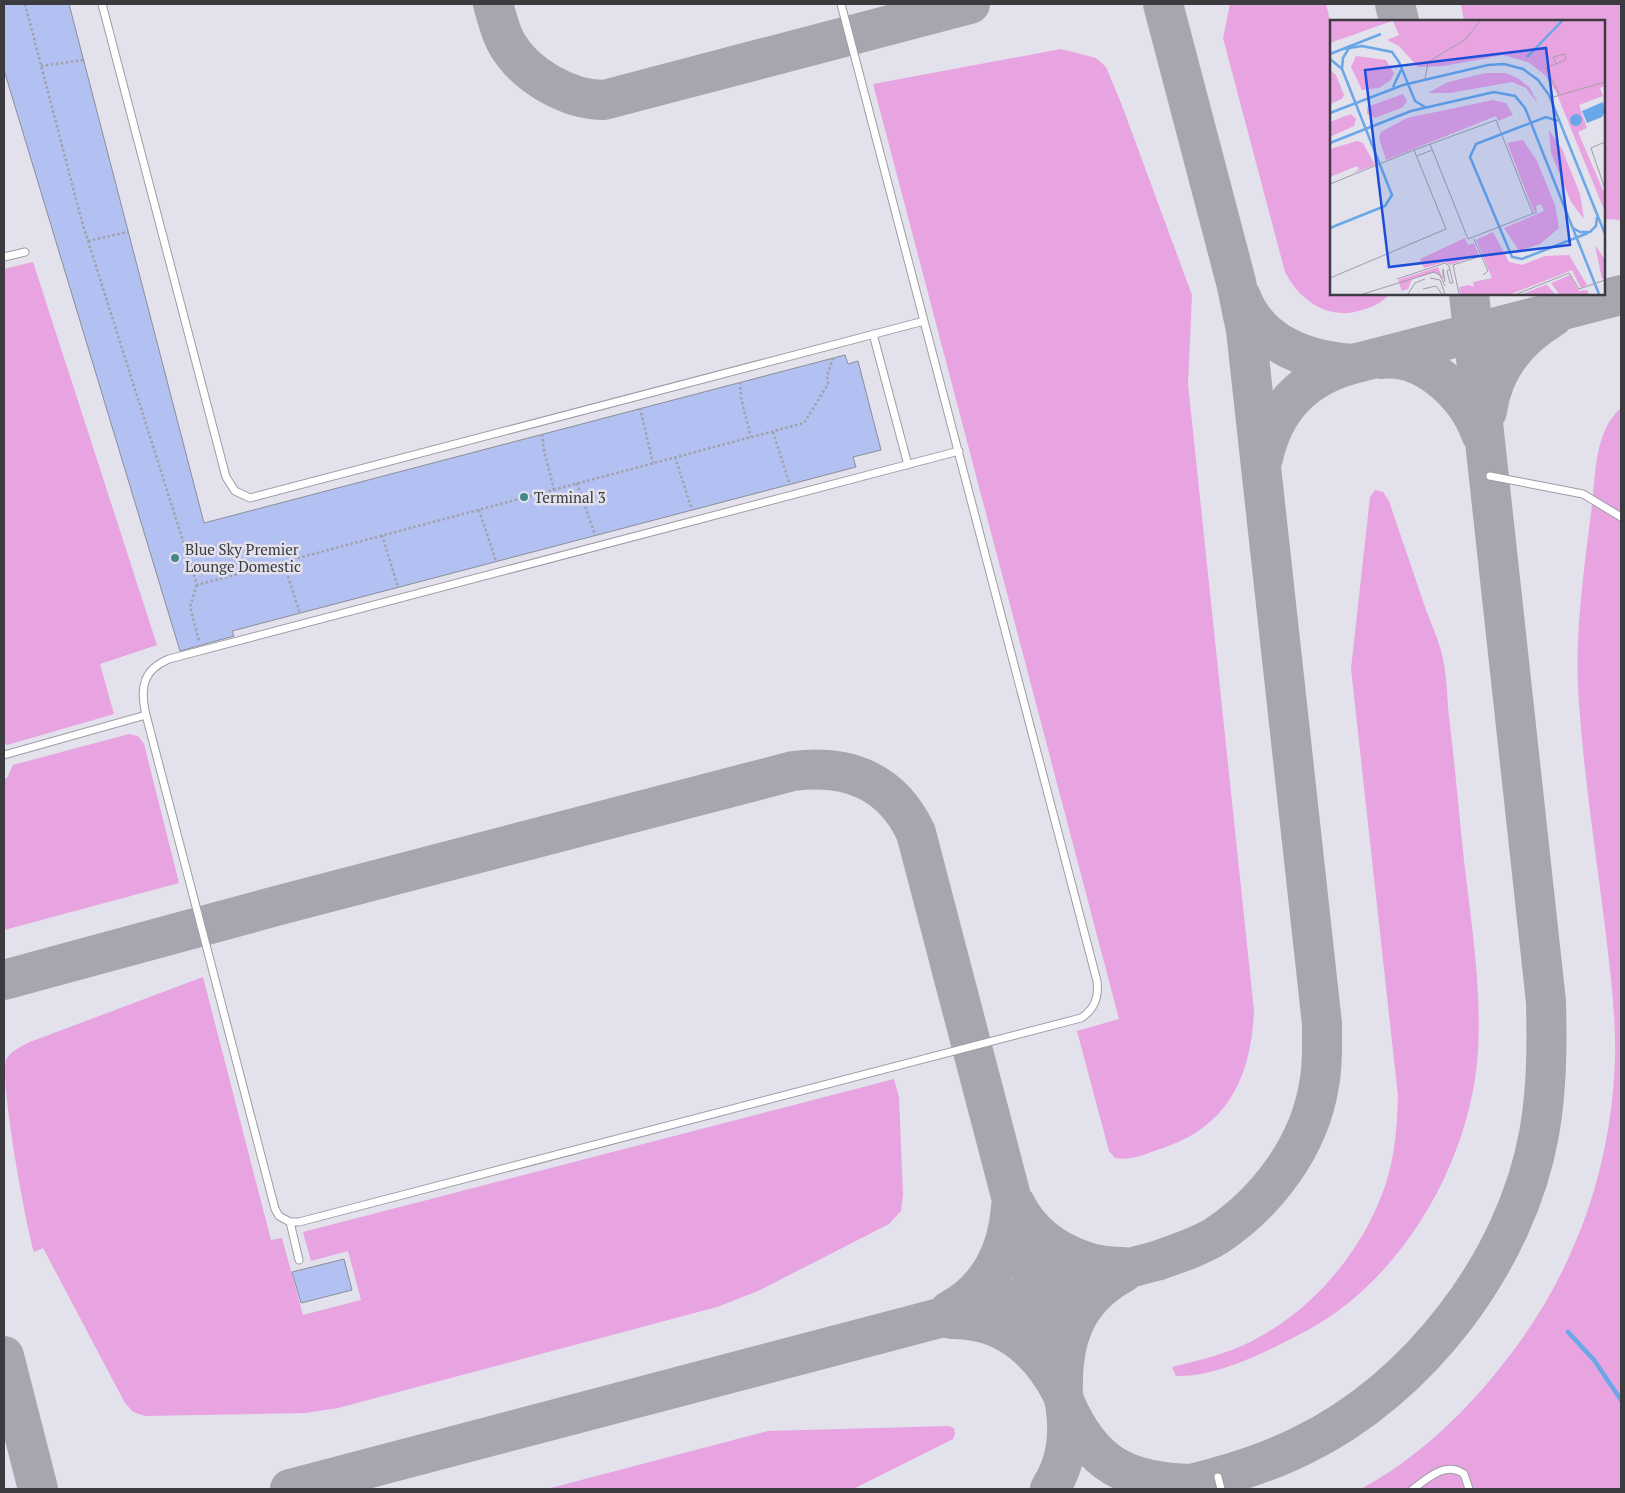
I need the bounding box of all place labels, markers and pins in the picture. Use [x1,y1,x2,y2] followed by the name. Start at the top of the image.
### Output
[534,487,606,507] place label: Terminal 3
[518,491,530,503] marker: Terminal 3
[185,539,301,576] place label: Blue Sky Premier Lounge Domestic
[169,552,181,564] marker: Blue Sky Premier Lounge Domestic

